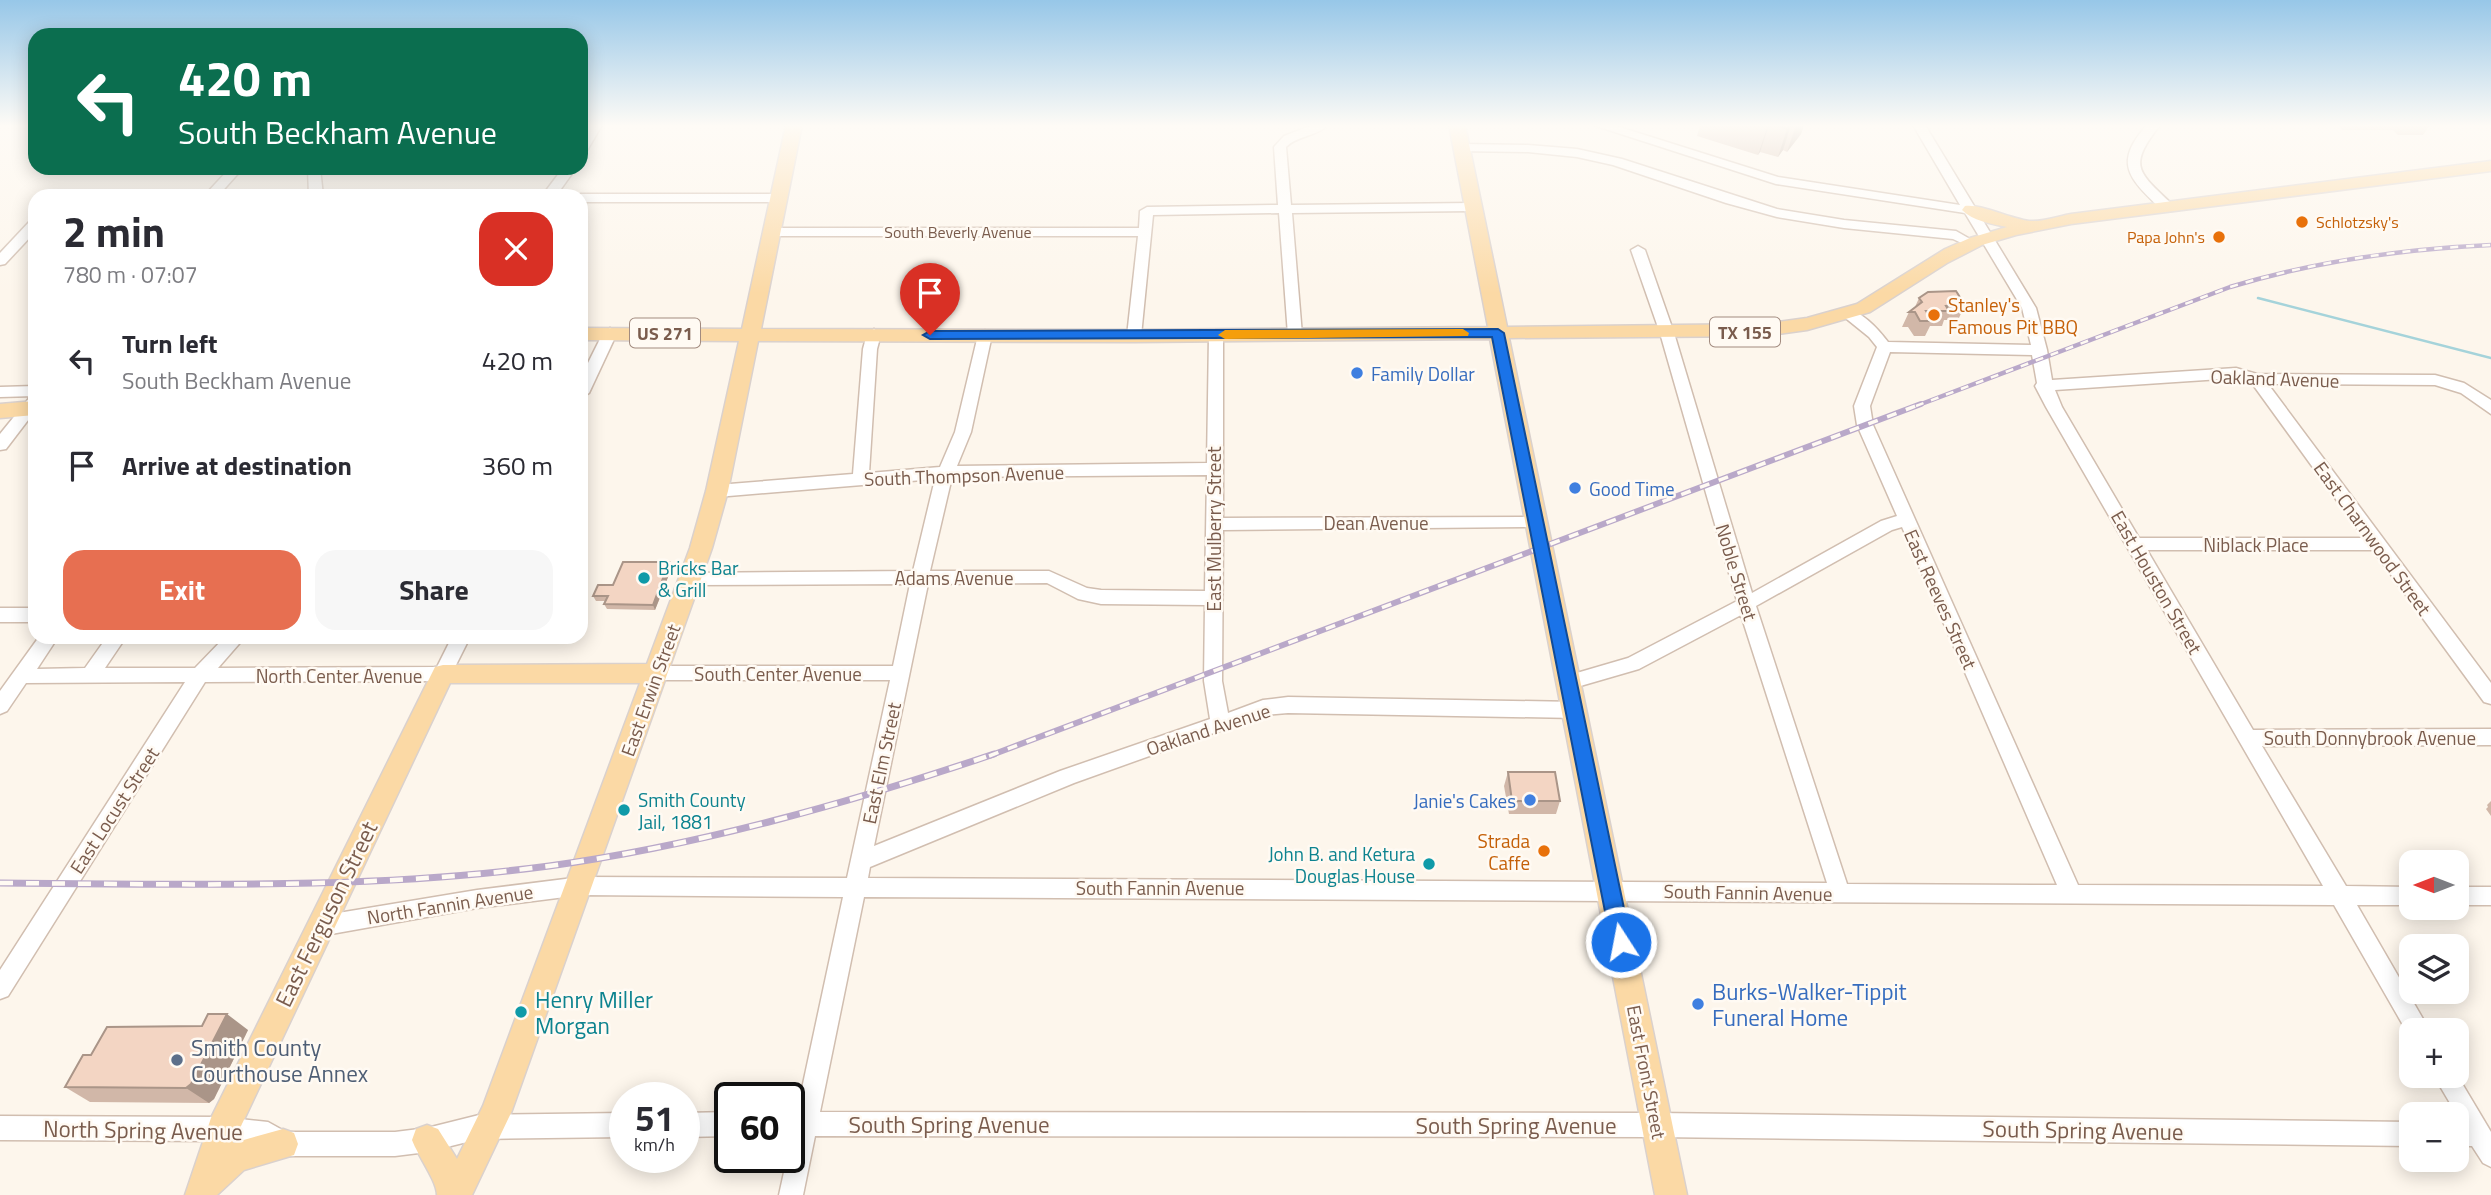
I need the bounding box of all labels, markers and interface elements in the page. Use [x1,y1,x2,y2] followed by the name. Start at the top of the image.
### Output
[178,40,312,115] text: 420 m
[63,56,154,147] icon: left
[178,108,497,156] text: South Beckham Avenue
[63,199,165,263] text: 2 min
[2316,210,2399,234] place label: Schlotzsky's
[479,212,553,286] button: close
[2294,214,2310,230] marker: Schlotzsky's
[884,220,1032,244] street label: South Beverly Avenue
[2127,225,2205,249] place label: Papa John's
[2211,229,2227,245] marker: Papa John's
[63,257,198,292] text: 780 m · 07:07
[900,263,960,335] pin
[911,274,949,312] icon: arrive
[1948,290,2078,341] place label: Stanley's Famous Pit BBQ
[1926,307,1942,323] marker: Stanley's Famous Pit BBQ
[630,318,700,348] road number: US 271
[1710,318,1780,346] road number: TX 155
[122,324,217,363] text: Turn left
[482,341,553,380] text: 420 m
[63,342,101,380] icon: left
[1371,359,1475,388] place label: Family Dollar
[2210,361,2340,395] street label: Oakland Avenue
[122,363,351,398] text: South Beckham Avenue
[1349,365,1365,381] marker: Family Dollar
[122,446,352,485] text: Arrive at destination
[482,446,553,485] text: 360 m
[1199,446,1228,612] street label: East Mulberry Street
[63,447,101,485] icon: arrive
[2307,455,2439,621] street label: East Charnwood Street
[863,457,1065,493] street label: South Thompson Avenue
[1589,474,1675,503] place label: Good Time
[1567,480,1583,496] marker: Good Time
[2104,505,2210,659] street label: East Houston Street
[1323,508,1429,537] street label: Dean Avenue
[1709,520,1766,624] street label: Noble Street
[1897,524,1985,674] street label: East Reeves Street
[2203,530,2309,559] street label: Niblack Place
[63,550,301,630] button: Exit
[315,550,553,630] button: Share
[658,553,739,604] place label: Bricks Bar & Grill
[894,563,1014,592] street label: Adams Avenue
[636,570,652,586] marker: Bricks Bar & Grill
[613,620,687,760] street label: East Erwin Street
[694,659,862,688] street label: South Center Avenue
[256,661,422,690] street label: North Center Avenue
[1142,695,1274,763] street label: Oakland Avenue
[854,699,908,826] street label: East Elm Street
[2264,723,2476,752] street label: South Donnybrook Avenue
[62,741,166,879] street label: East Locust Street
[638,785,746,836] place label: Smith County Jail, 1881
[1413,786,1516,815] place label: Janie's Cakes
[1522,792,1538,808] marker: Janie's Cakes
[616,802,632,818] marker: Smith County Jail, 1881
[266,815,386,1013] street label: East Ferguson Street
[1478,826,1530,877] place label: Strada Caffe
[1268,839,1415,890] place label: John B. and Ketura Douglas House
[1536,843,1552,859] marker: Strada Caffe
[2399,850,2469,920] north arrow
[2399,850,2469,1172] map controls
[1421,856,1437,872] marker: John B. and Ketura Douglas House
[1076,873,1244,902] street label: South Fannin Avenue
[1663,876,1833,908] street label: South Fannin Avenue
[365,877,535,931] street label: North Fannin Avenue
[1584,905,1658,979] position arrow
[2399,934,2469,1004] button: layers
[1712,974,1907,1035] place label: Burks-Walker-Tippit Funeral Home
[535,982,653,1043] place label: Henry Miller Morgan
[1690,996,1706,1012] marker: Burks-Walker-Tippit Funeral Home
[1620,1003,1674,1142] street label: East Front Street
[513,1004,529,1020] marker: Henry Miller Morgan
[2399,1018,2469,1088] button: +
[191,1030,368,1091] place label: Smith County Courthouse Annex
[169,1052,185,1068] marker: Smith County Courthouse Annex
[714,1082,805,1173] speed limit sign: 60
[635,1091,674,1145] text: 51
[2399,1102,2469,1172] button: −
[848,1107,1050,1142] street label: South Spring Avenue
[1415,1108,1617,1143] street label: South Spring Avenue
[43,1111,243,1149] street label: North Spring Avenue
[1982,1111,2184,1149] street label: South Spring Avenue
[634,1131,675,1158] text: km/h

